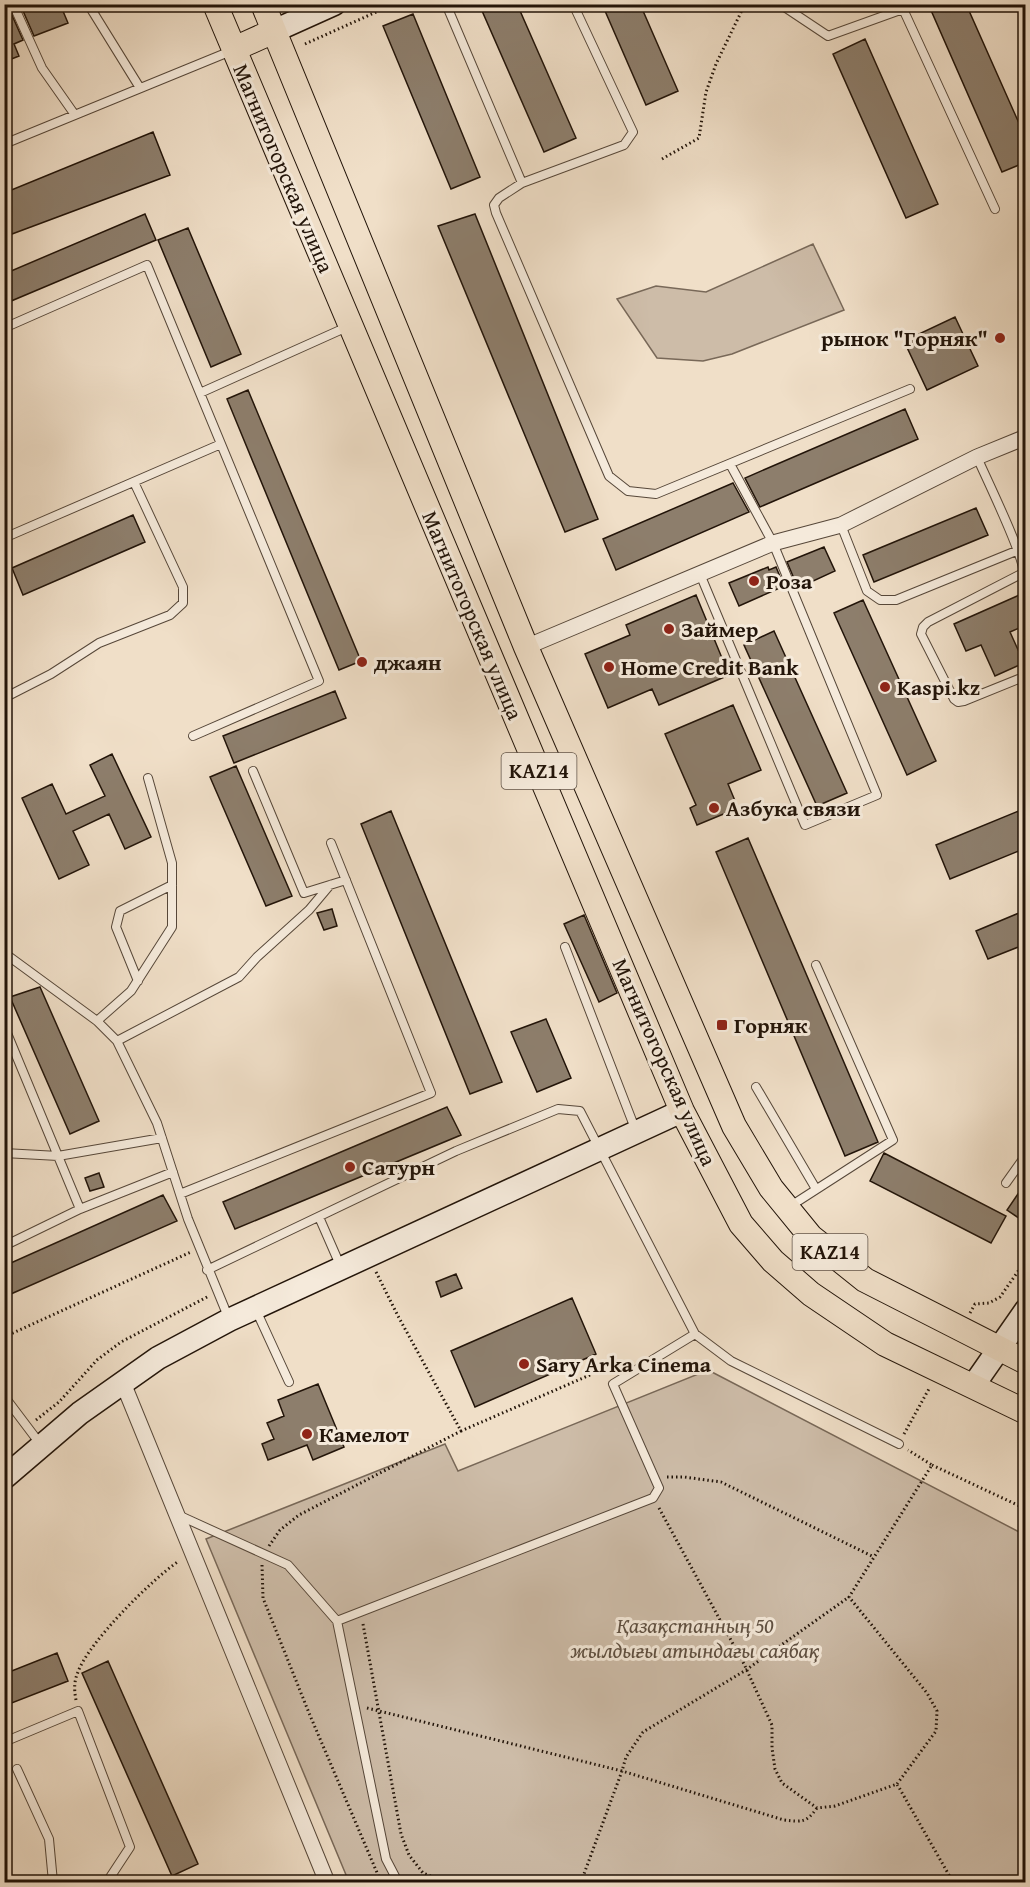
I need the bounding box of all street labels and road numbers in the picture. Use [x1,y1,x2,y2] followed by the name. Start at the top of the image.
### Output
[225,59,343,278] street label: Магнитогорская улица
[414,506,532,725] street label: Магнитогорская улица
[502,753,576,789] road number: KAZ14
[605,953,725,1171] street label: Магнитогорская улица
[792,1234,868,1270] road number: KAZ14

